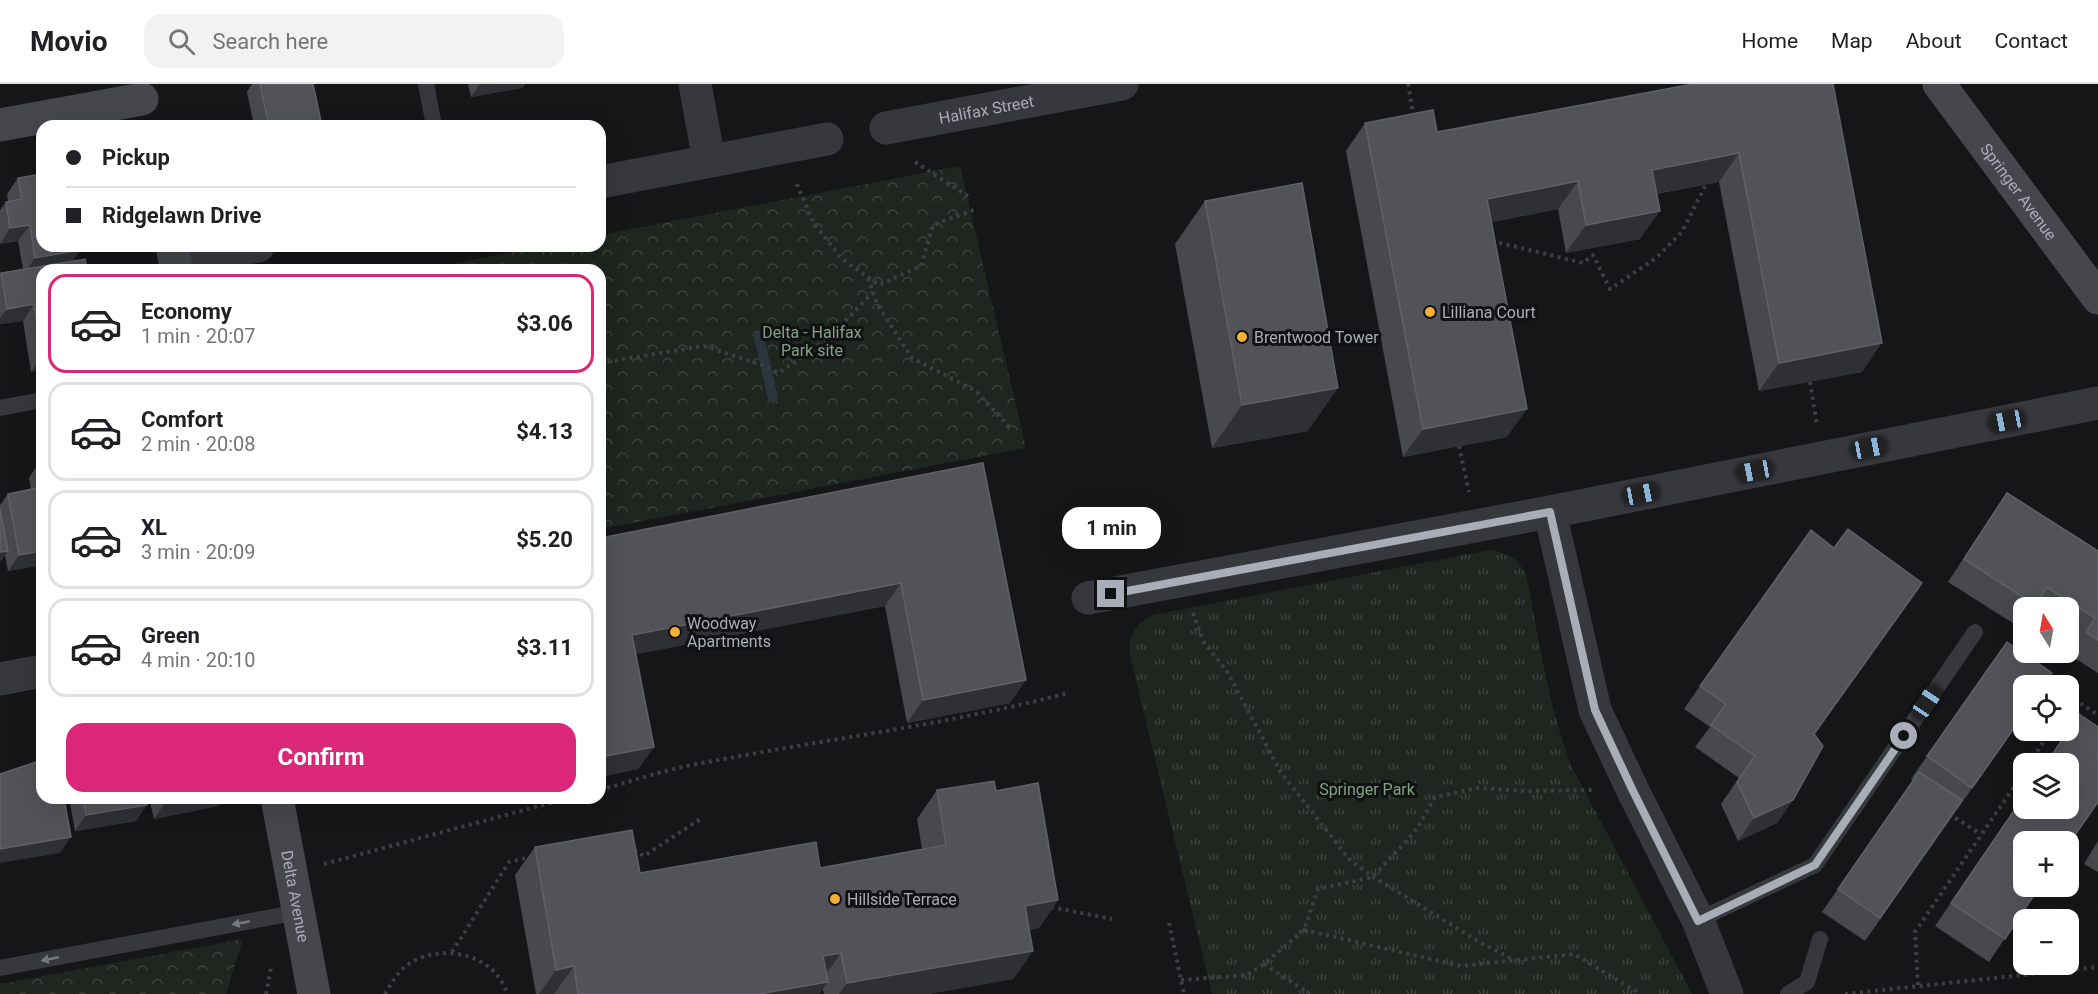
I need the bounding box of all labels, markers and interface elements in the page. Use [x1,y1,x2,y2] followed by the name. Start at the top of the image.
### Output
[144,14,564,68] search box
[30,25,108,58] text: Movio
[165,25,198,58] icon: search
[213,29,328,54] text: Search here
[1742,29,1798,53] text: Home
[1831,29,1873,53] text: Map
[1906,29,1962,53] text: About
[1995,29,2068,53] text: Contact
[937,92,1035,128] street label: Halifax Street
[1976,140,2061,244] street label: Springer Avenue
[102,145,170,170] text: Pickup
[102,203,261,228] text: Ridgelawn Drive
[69,297,123,351] icon: car
[141,299,232,324] text: Economy
[1442,303,1536,322] place label: Lilliana Court
[1423,305,1437,319] marker: Lilliana Court
[516,311,573,336] text: $3.06
[762,323,862,360] park label: Delta - Halifax Park site
[141,324,256,348] text: 1 min · 20:07
[1254,328,1379,347] place label: Brentwood Tower
[1235,330,1249,344] marker: Brentwood Tower
[69,405,123,459] icon: car
[141,407,223,432] text: Comfort
[1988,409,2026,433] car
[516,419,573,444] text: $4.13
[141,432,256,456] text: 2 min · 20:08
[1850,436,1888,460] car
[1736,459,1774,483] car
[1622,482,1660,506] car
[1062,507,1160,549] callout: 1 min
[69,513,123,567] icon: car
[141,515,167,540] text: XL
[1086,516,1137,540] text: 1 min
[516,527,573,552] text: $5.20
[141,540,256,564] text: 3 min · 20:09
[1097,580,1124,607] route end
[2013,597,2079,663] north arrow
[2013,597,2079,975] map controls
[687,614,771,651] place label: Woodway Apartments
[69,621,123,675] icon: car
[141,623,200,648] text: Green
[668,625,682,639] marker: Woodway Apartments
[516,635,573,660] text: $3.11
[141,648,256,672] text: 4 min · 20:10
[2013,675,2079,741] button: locate
[1909,682,1945,722] car
[1890,722,1917,749] route start
[66,723,576,792] button: Confirm
[2013,753,2079,819] button: layers
[1319,780,1416,799] park label: Springer Park
[2013,831,2079,897] button: +
[277,849,313,944] street label: Delta Avenue
[847,890,957,909] place label: Hillside Terrace
[828,892,842,906] marker: Hillside Terrace
[2013,909,2079,975] button: −
[232,919,251,928] one-way arrow
[40,955,59,964] one-way arrow

